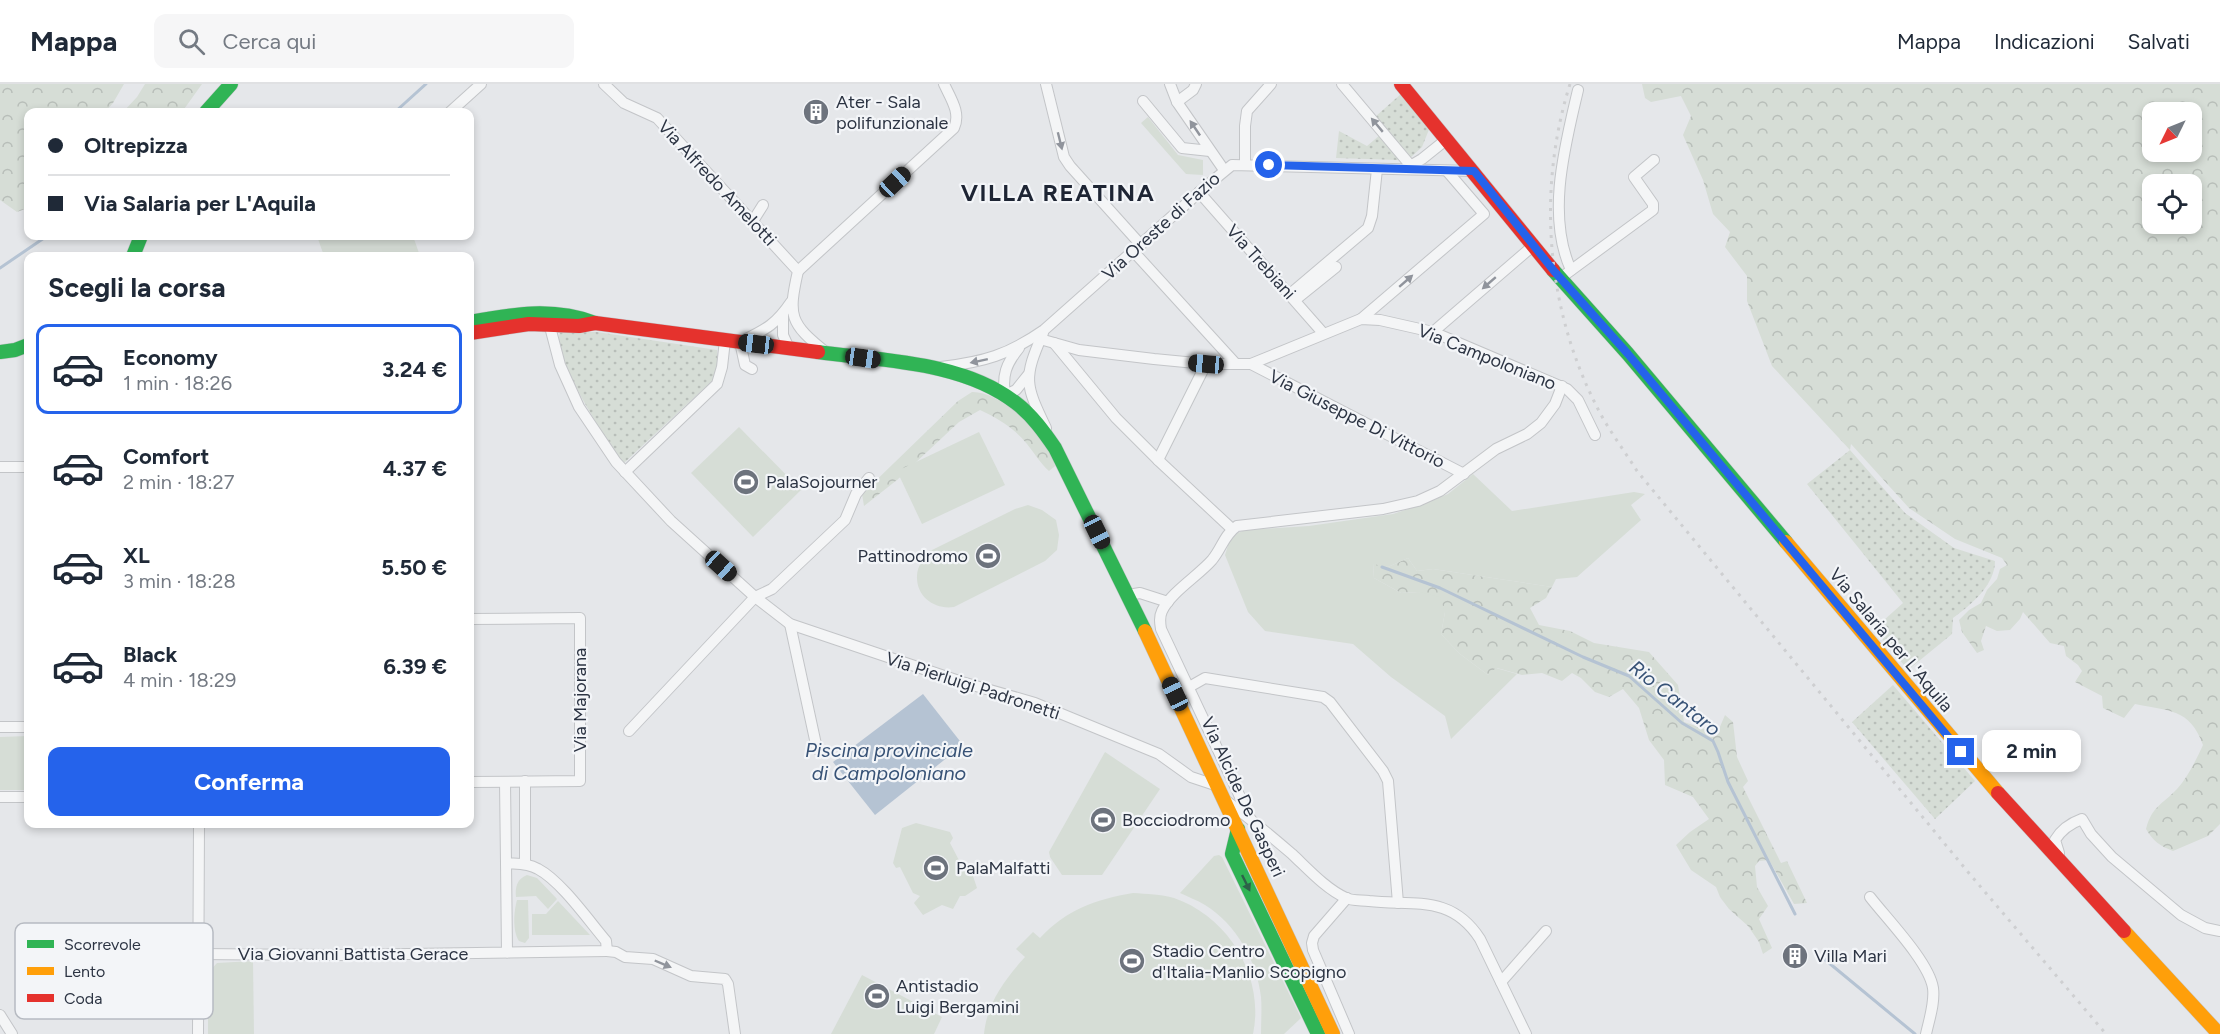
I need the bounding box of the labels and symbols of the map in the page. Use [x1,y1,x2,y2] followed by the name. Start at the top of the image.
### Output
[836,91,949,134] place label: Ater - Sala polifunzionale
[801,97,831,127] building icon: Ater - Sala polifunzionale
[2142,102,2202,162] north arrow
[653,116,781,250] street label: Via Alfredo Amelotti
[1371,118,1384,133] one-way arrow
[1189,121,1201,137] one-way arrow
[1056,132,1066,150] one-way arrow
[1255,151,1282,178] route start
[876,163,914,201] car
[1098,167,1224,285] street label: Via Oreste di Fazio
[961,178,1155,207] district label: VILLA REATINA
[1222,220,1300,304] street label: Via Trebiani
[1398,275,1413,288] one-way arrow
[1482,276,1497,289] one-way arrow
[1415,319,1559,395] street label: Via Campoloniano
[737,333,775,355] car
[844,347,882,369] car
[1187,353,1225,375] car
[970,357,988,367] one-way arrow
[1265,365,1449,473] street label: Via Giuseppe Di Vittorio
[731,467,761,497] sports icon: PalaSojourner
[766,471,877,493] place label: PalaSojourner
[1081,512,1113,552] car
[973,541,1003,571] sports icon: Pattinodromo
[857,545,968,567] place label: Pattinodromo
[702,547,740,585] car
[1824,563,1958,717] street label: Via Salaria per L'Aquila
[883,647,1063,725] street label: Via Pierluigi Padronetti
[569,648,591,752] street label: Via Majorana
[1625,655,1726,741] water label: Rio Cantaro
[1159,674,1191,714] car
[1196,714,1290,880] street label: Via Alcide De Gasperi
[1982,731,2081,773] callout: 2 min
[805,738,973,785] water label: Piscina provinciale di Campoloniano
[1947,738,1974,765] route end
[1088,805,1118,835] sports icon: Bocciodromo
[1122,809,1230,831] place label: Bocciodromo
[921,853,951,883] sports icon: PalaMalfatti
[956,857,1050,879] place label: PalaMalfatti
[1241,875,1250,892] one-way arrow
[15,923,213,1019] legend
[64,935,141,954] text: Scorrevole
[1152,940,1346,983] place label: Stadio Centro d'Italia-Manlio Scopigno
[1780,941,1810,971] building icon: Villa Mari
[238,943,468,965] street label: Via Giovanni Battista Gerace
[1814,945,1887,967] place label: Villa Mari
[1117,946,1147,976] sports icon: Stadio Centro d'Italia-Manlio Scopigno
[655,959,672,968] one-way arrow
[64,962,105,981] text: Lento
[896,975,1019,1018] place label: Antistadio Luigi Bergamini
[862,981,892,1011] sports icon: Antistadio Luigi Bergamini
[64,989,102,1008] text: Coda

